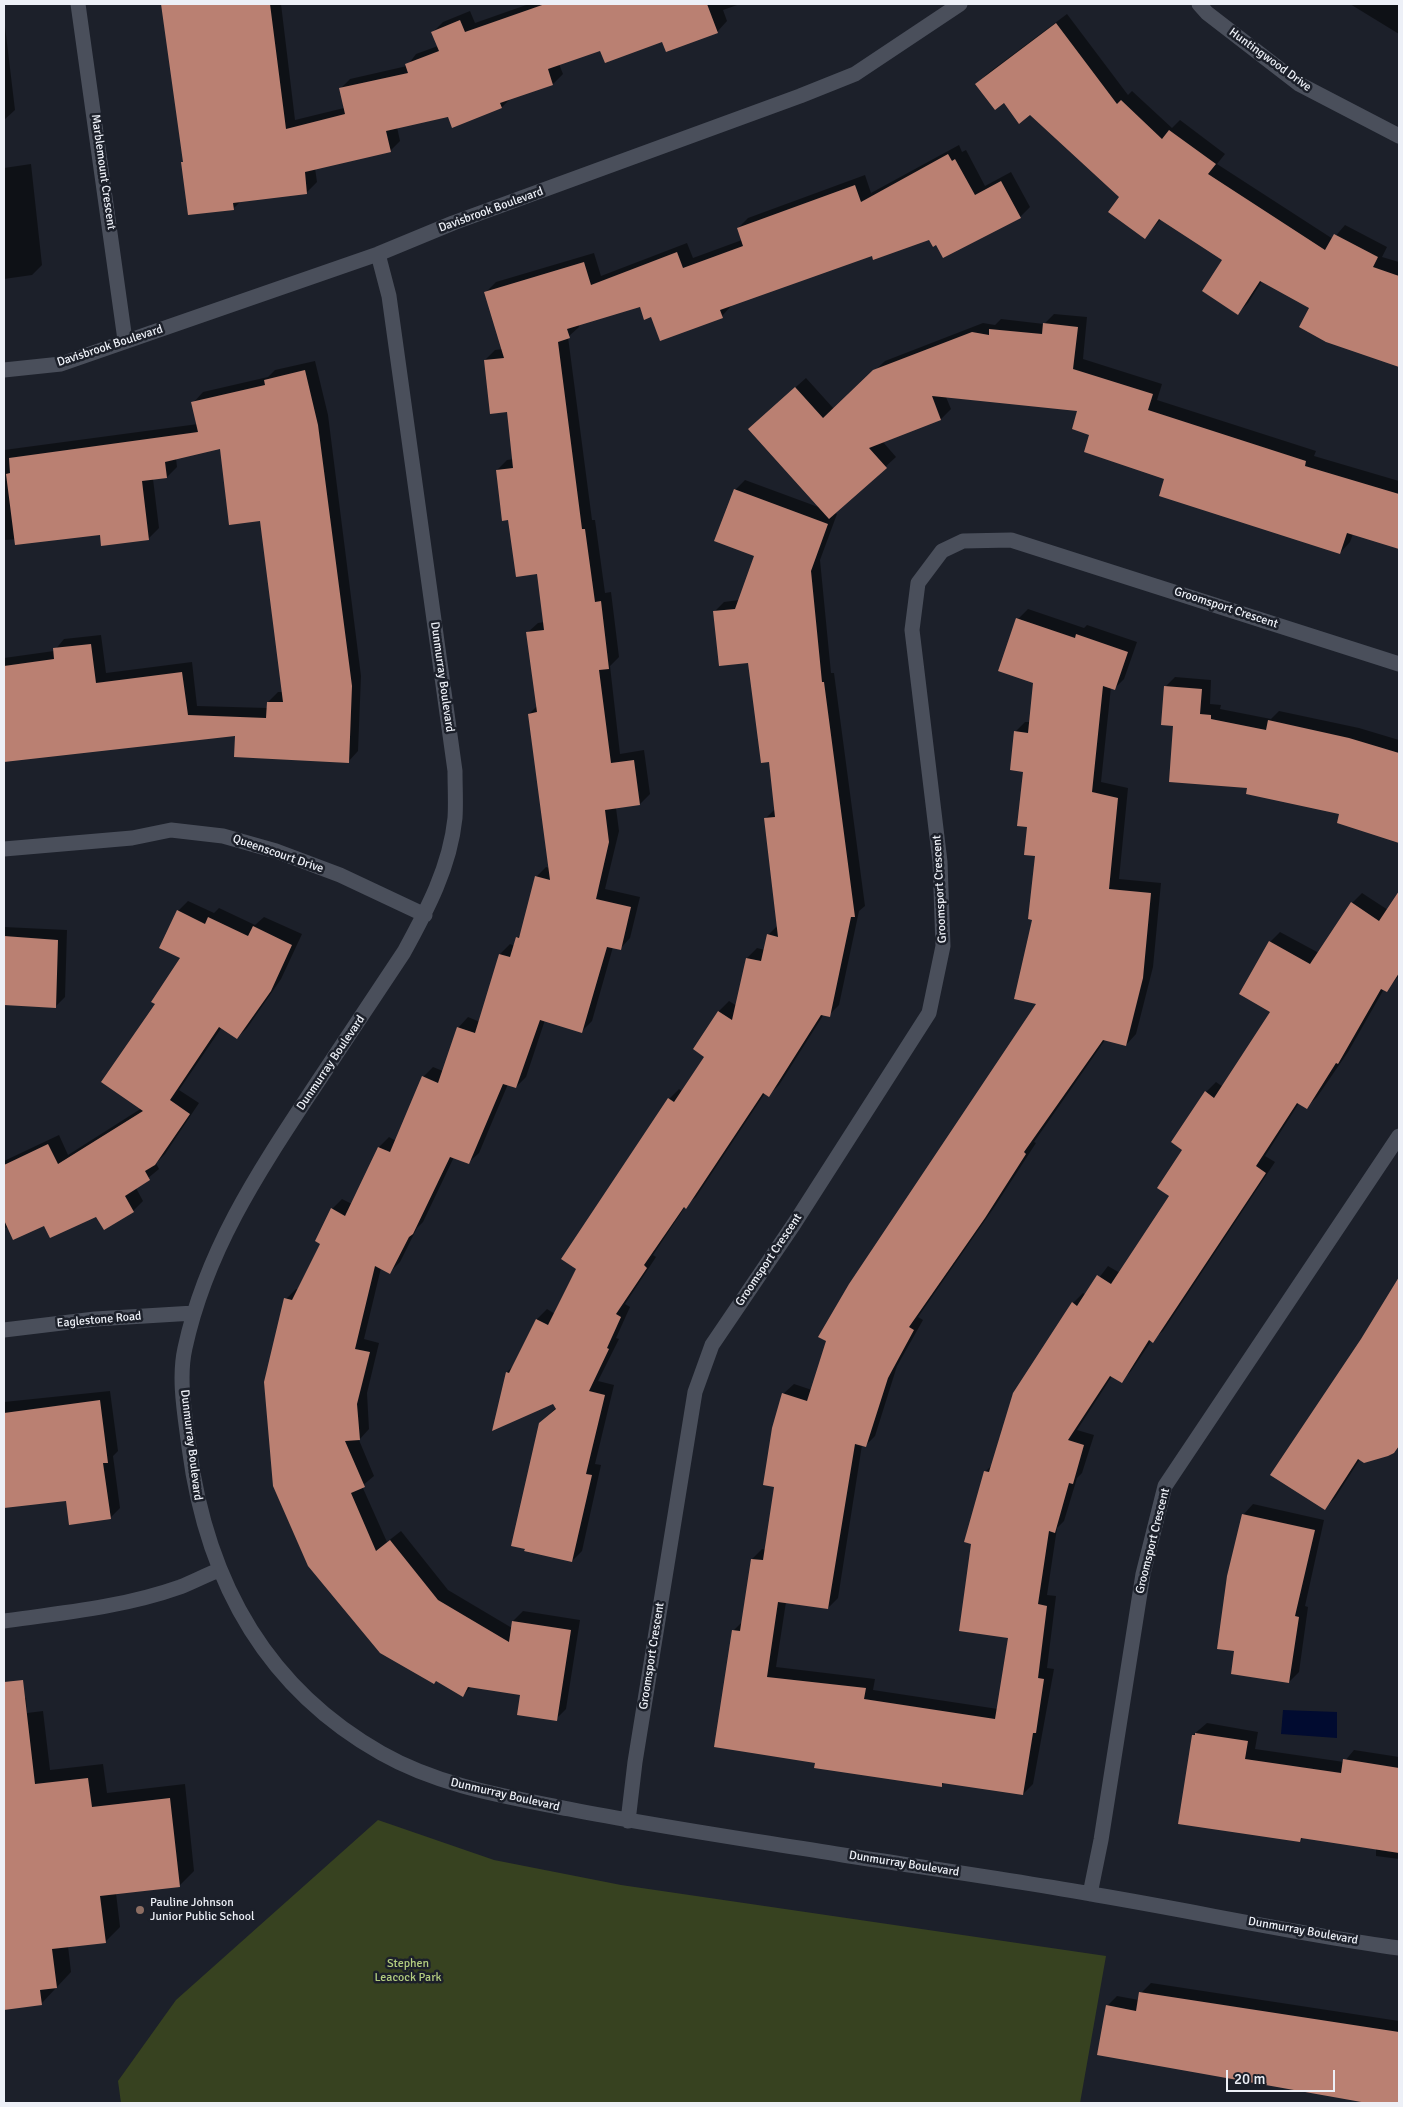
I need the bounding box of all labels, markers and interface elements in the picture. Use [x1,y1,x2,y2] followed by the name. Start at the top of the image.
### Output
[1226,25,1314,95] street label: Huntingwood Drive
[88,113,118,231] street label: Marblemount Crescent
[437,184,545,236] street label: Davisbrook Boulevard
[55,322,165,370] street label: Davisbrook Boulevard
[1172,584,1280,632] street label: Groomsport Crescent
[427,621,457,733] street label: Dunmurray Boulevard
[231,832,325,876] street label: Queenscourt Drive
[930,835,950,943] street label: Groomsport Crescent
[294,1013,368,1113] street label: Dunmurray Boulevard
[733,1211,805,1309] street label: Groomsport Crescent
[56,1309,142,1331] street label: Eaglestone Road
[177,1389,205,1501] street label: Dunmurray Boulevard
[1133,1487,1173,1595] street label: Groomsport Crescent
[636,1601,668,1711] street label: Groomsport Crescent
[449,1775,561,1815] street label: Dunmurray Boulevard
[848,1848,960,1880] street label: Dunmurray Boulevard
[150,1896,254,1924] place label: Pauline Johnson Junior Public School
[134,1904,146,1916] marker: Pauline Johnson Junior Public School
[1247,1914,1359,1948] street label: Dunmurray Boulevard
[374,1957,442,1985] park label: Stephen Leacock Park
[1228,2060,1337,2092] scale bar
[1234,2070,1265,2088] text: 20 m

